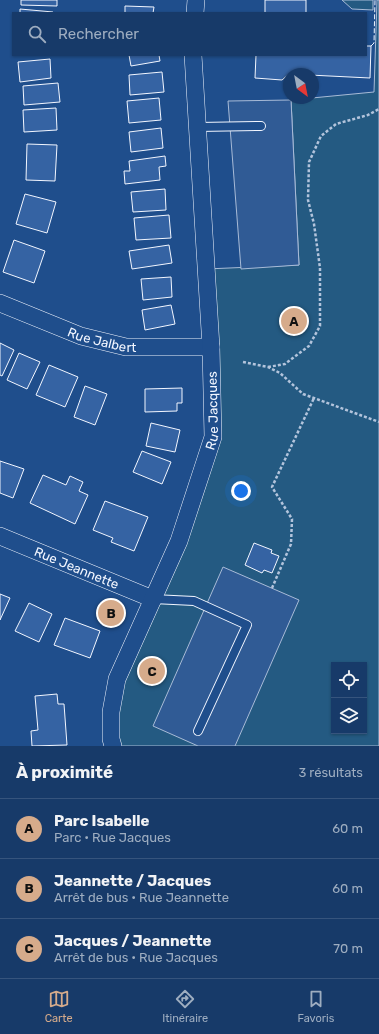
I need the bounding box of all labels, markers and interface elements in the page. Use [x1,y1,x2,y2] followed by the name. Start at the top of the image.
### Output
[12,12,367,56] search box
[26,23,48,45] icon: search
[58,25,139,43] text: Rechercher
[283,68,319,104] north arrow
[281,306,307,336] pin: A
[65,324,136,355] street label: Rue Jalbert
[202,371,222,452] street label: Rue Jacques
[231,481,251,501] your location
[32,544,121,592] street label: Rue Jeannette
[98,598,124,628] pin: B
[139,656,165,686] pin: C
[331,662,367,734] map controls
[331,662,367,698] button: locate
[331,698,367,734] button: layers
[16,762,113,782] text: À proximité
[298,765,363,780] text: 3 résultats
[54,812,149,830] text: Parc Isabelle
[24,821,34,836] text: A
[332,821,363,836] text: 60 m
[54,830,171,845] text: Parc · Rue Jacques
[54,872,211,890] text: Jeannette / Jacques
[24,881,34,896] text: B
[332,881,363,896] text: 60 m
[54,890,229,905] text: Arrêt de bus · Rue Jeannette
[54,932,211,950] text: Jacques / Jeannette
[24,941,34,956] text: C
[333,941,363,956] text: 70 m
[54,950,218,965] text: Arrêt de bus · Rue Jacques
[45,988,73,1025] tab: Carte
[162,988,208,1025] tab: Itinéraire
[298,988,334,1025] tab: Favoris

